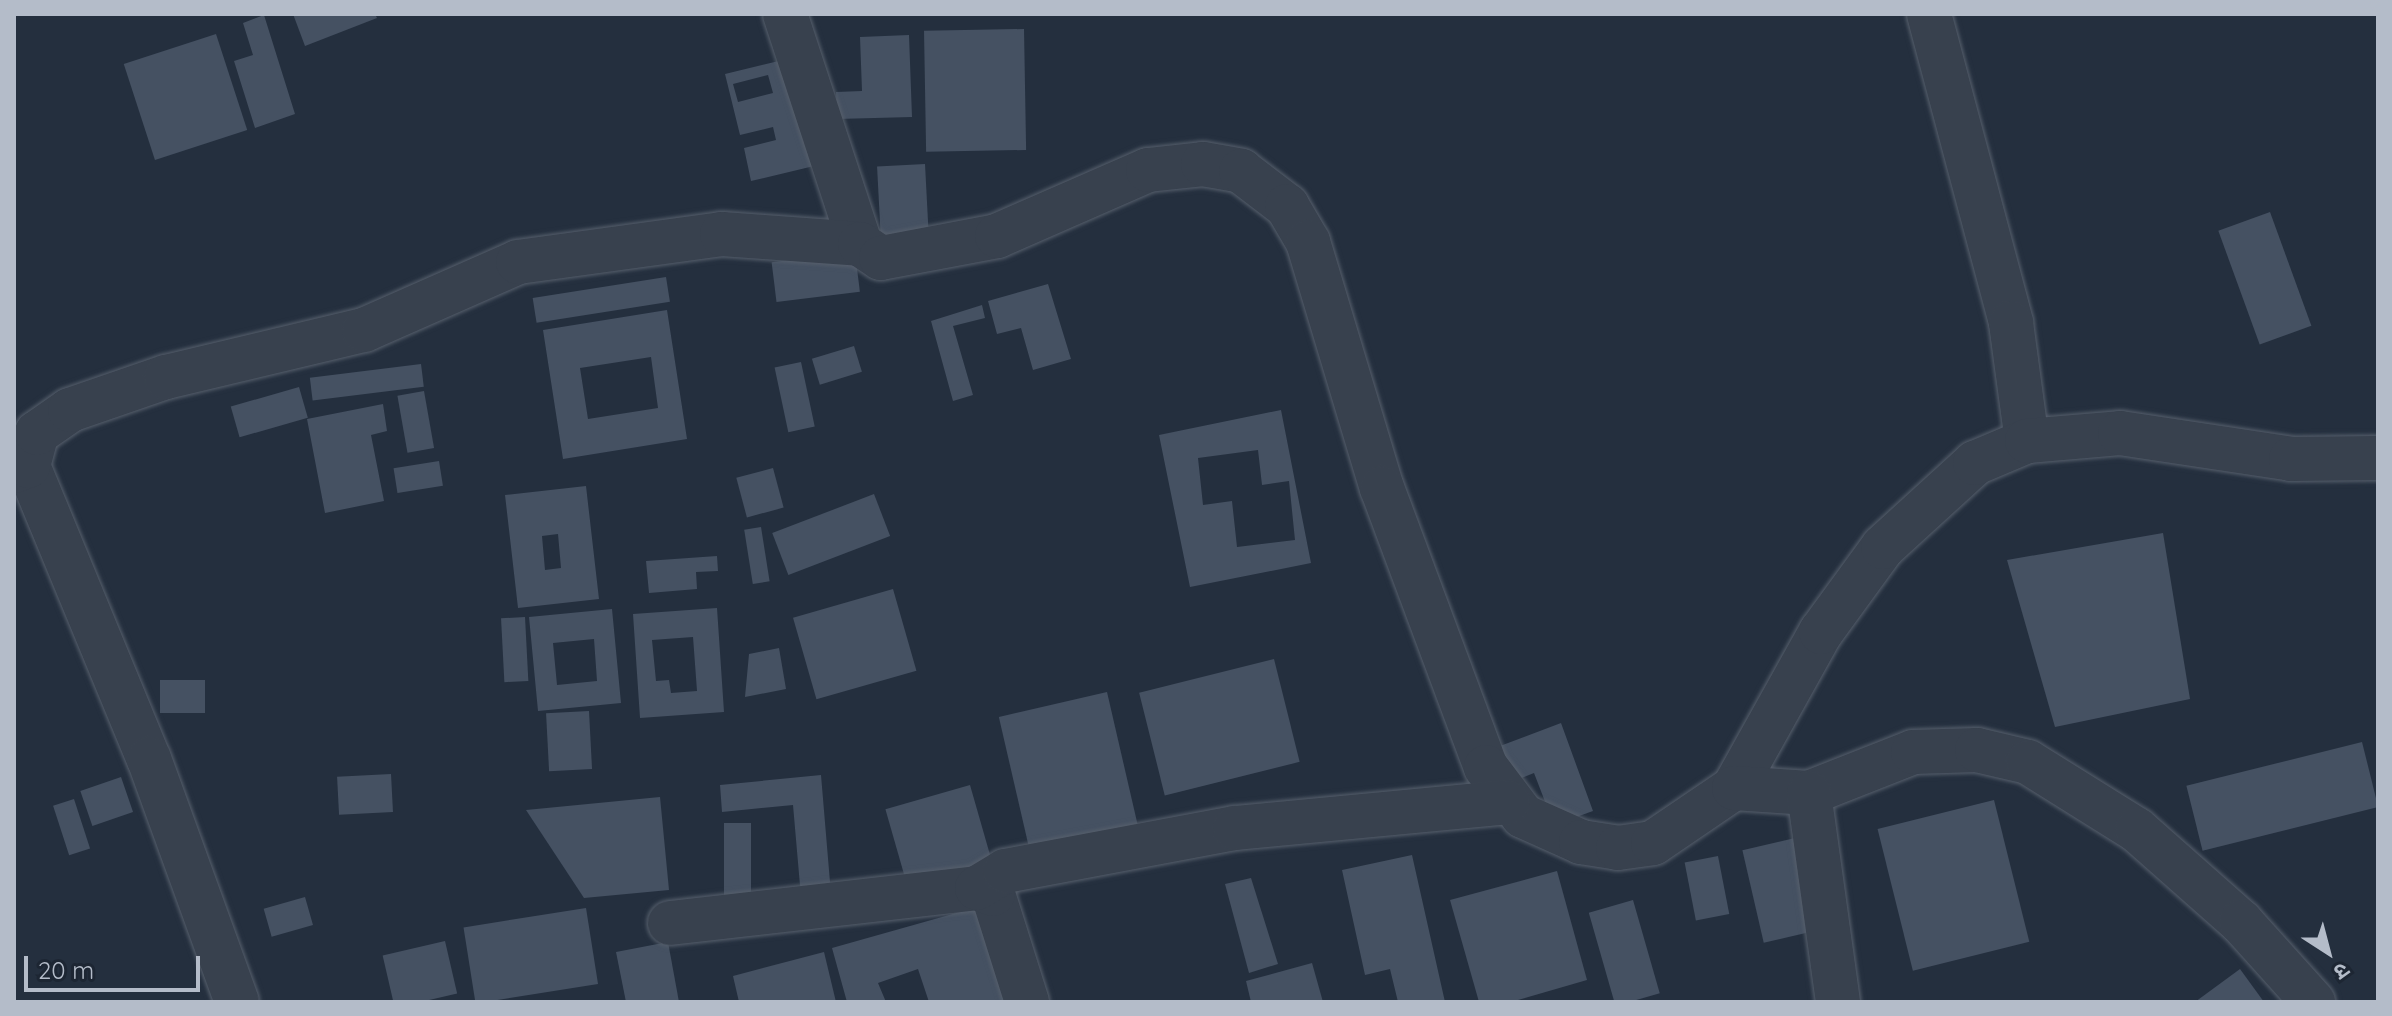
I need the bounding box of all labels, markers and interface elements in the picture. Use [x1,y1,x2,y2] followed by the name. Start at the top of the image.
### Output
[2288,912,2368,992] north arrow
[28,940,204,990] scale bar
[38,955,94,985] text: 20 m
[2329,956,2356,987] text: उ

